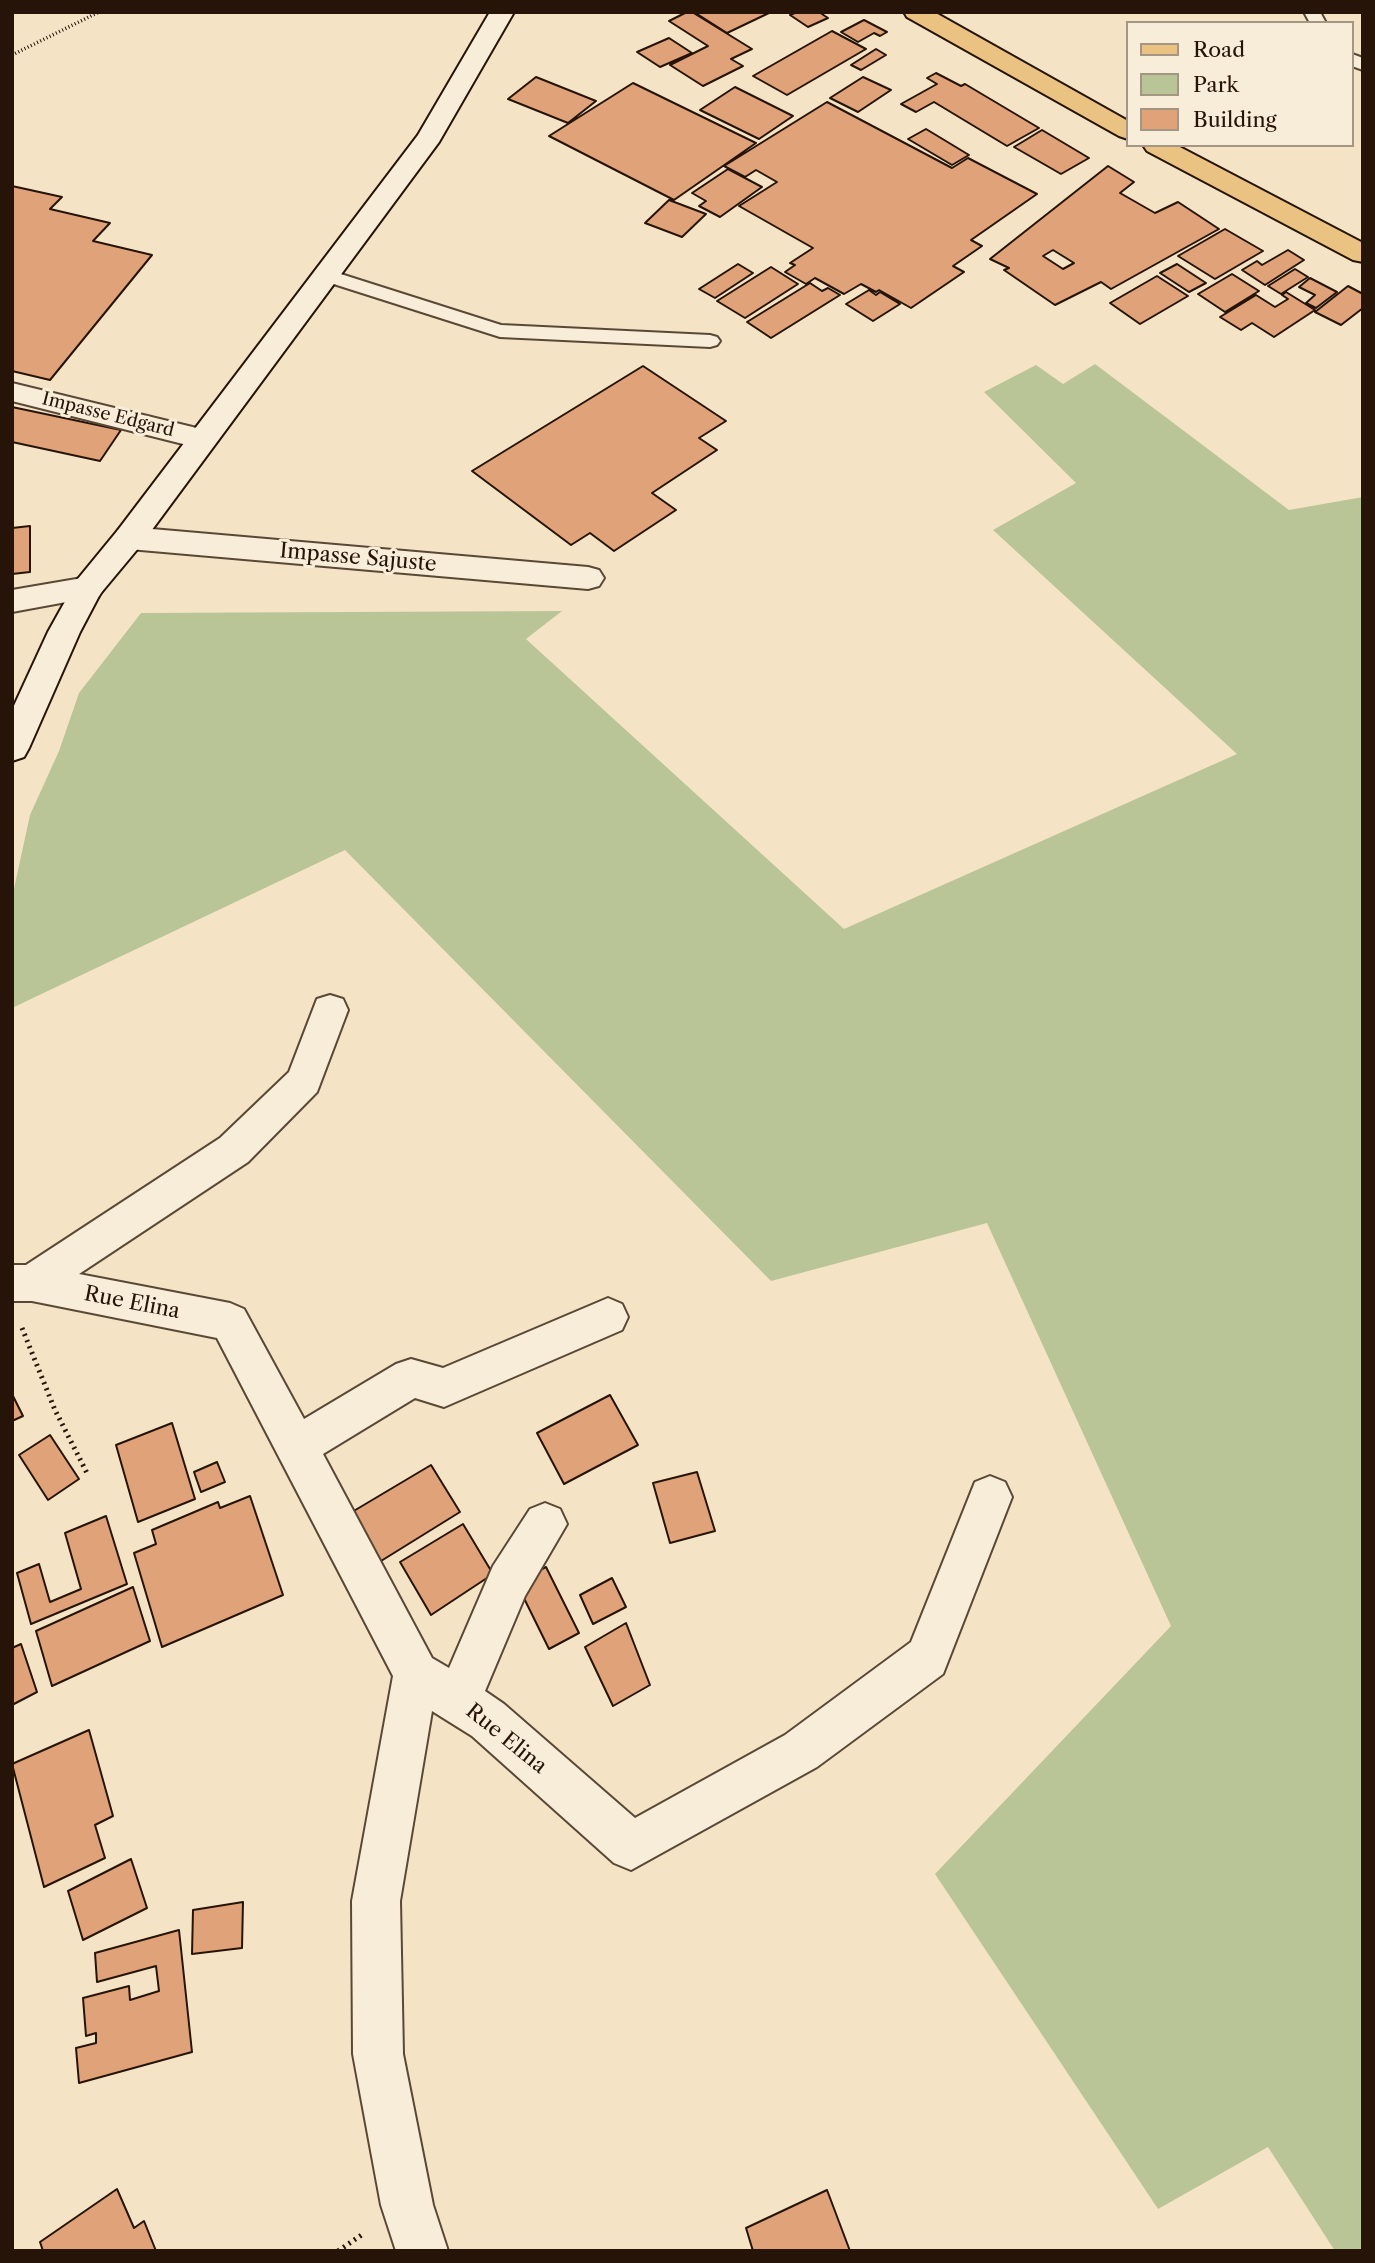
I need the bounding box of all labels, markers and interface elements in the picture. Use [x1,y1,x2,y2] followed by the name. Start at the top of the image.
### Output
[1126,21,1354,147] legend
[1193,37,1245,62] text: Road
[1193,72,1239,97] text: Park
[1193,107,1277,132] text: Building
[40,388,176,442] street label: Impasse Edgard
[278,539,438,577] street label: Impasse Sajuste
[82,1281,182,1325] street label: Rue Elina
[460,1699,552,1779] street label: Rue Elina

